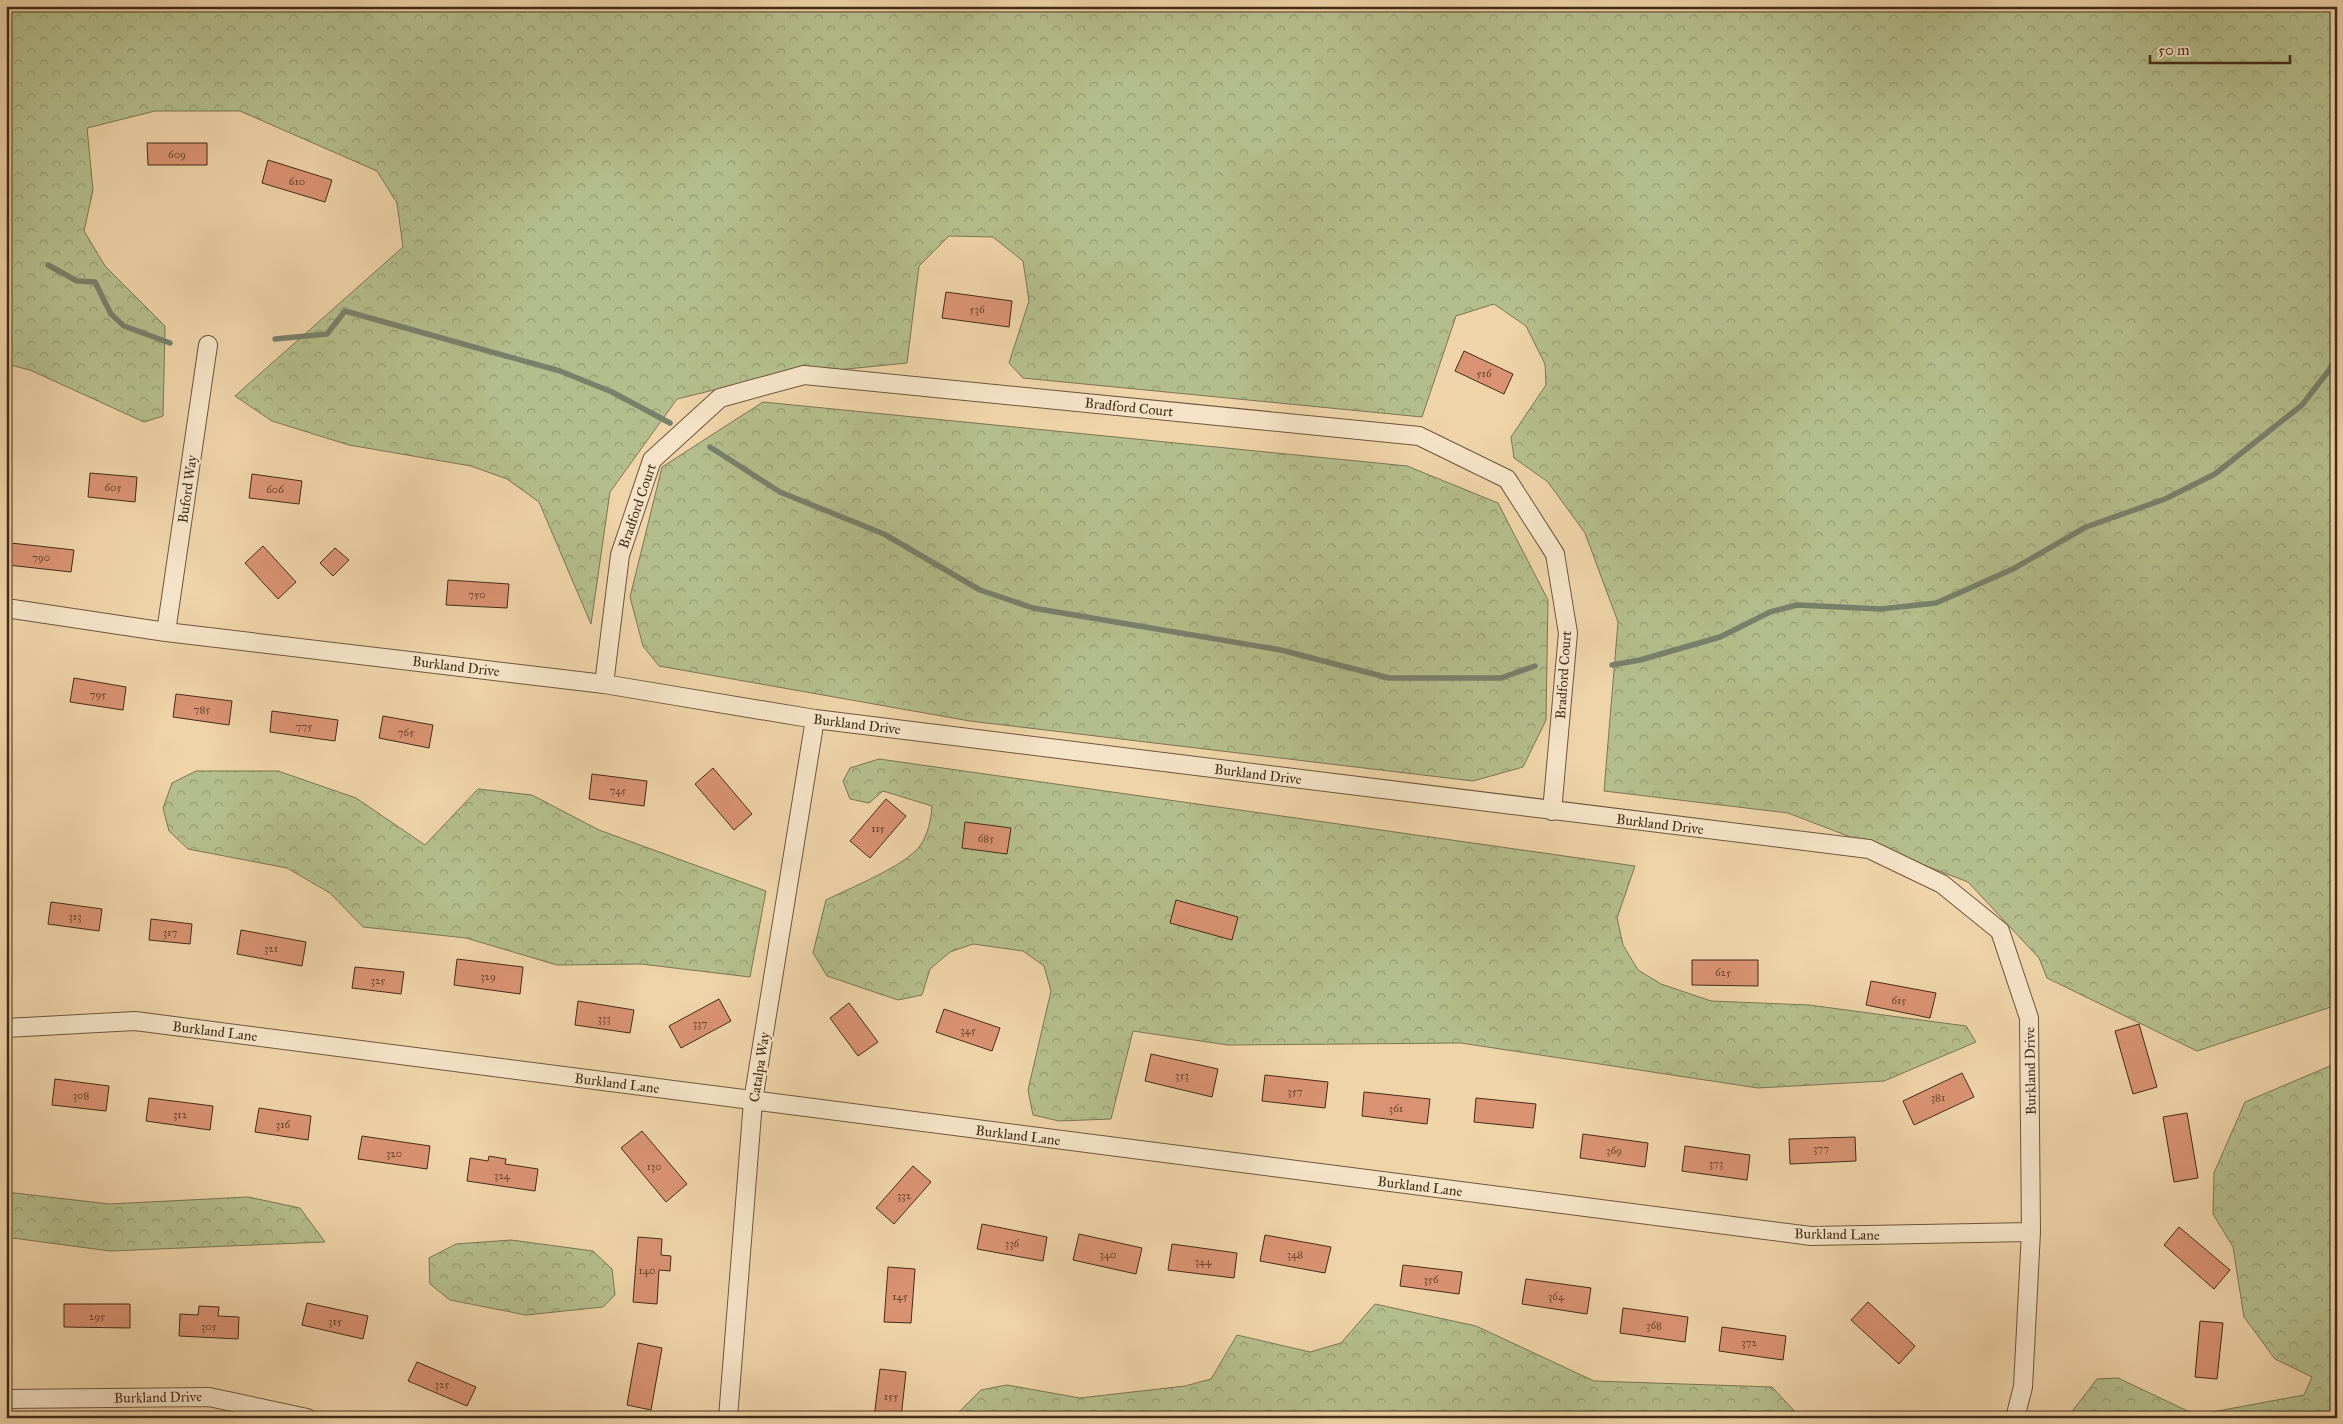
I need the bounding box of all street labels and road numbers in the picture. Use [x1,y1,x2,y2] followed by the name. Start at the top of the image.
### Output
[1084,394,1174,421] street label: Bradford Court
[174,453,201,524] street label: Buford Way
[615,461,660,551] street label: Bradford Court
[1552,630,1575,720] street label: Bradford Court
[411,653,501,680] street label: Burkland Drive
[812,711,902,738] street label: Burkland Drive
[1213,761,1303,788] street label: Burkland Drive
[1615,811,1705,838] street label: Burkland Drive
[172,1018,258,1045] street label: Burkland Lane
[2021,1027,2040,1115] street label: Burkland Drive
[746,1030,774,1103] street label: Catalpa Way
[574,1070,660,1097] street label: Burkland Lane
[975,1122,1061,1149] street label: Burkland Lane
[1377,1173,1463,1200] street label: Burkland Lane
[1794,1225,1880,1244] street label: Burkland Lane
[114,1388,202,1407] street label: Burkland Drive

